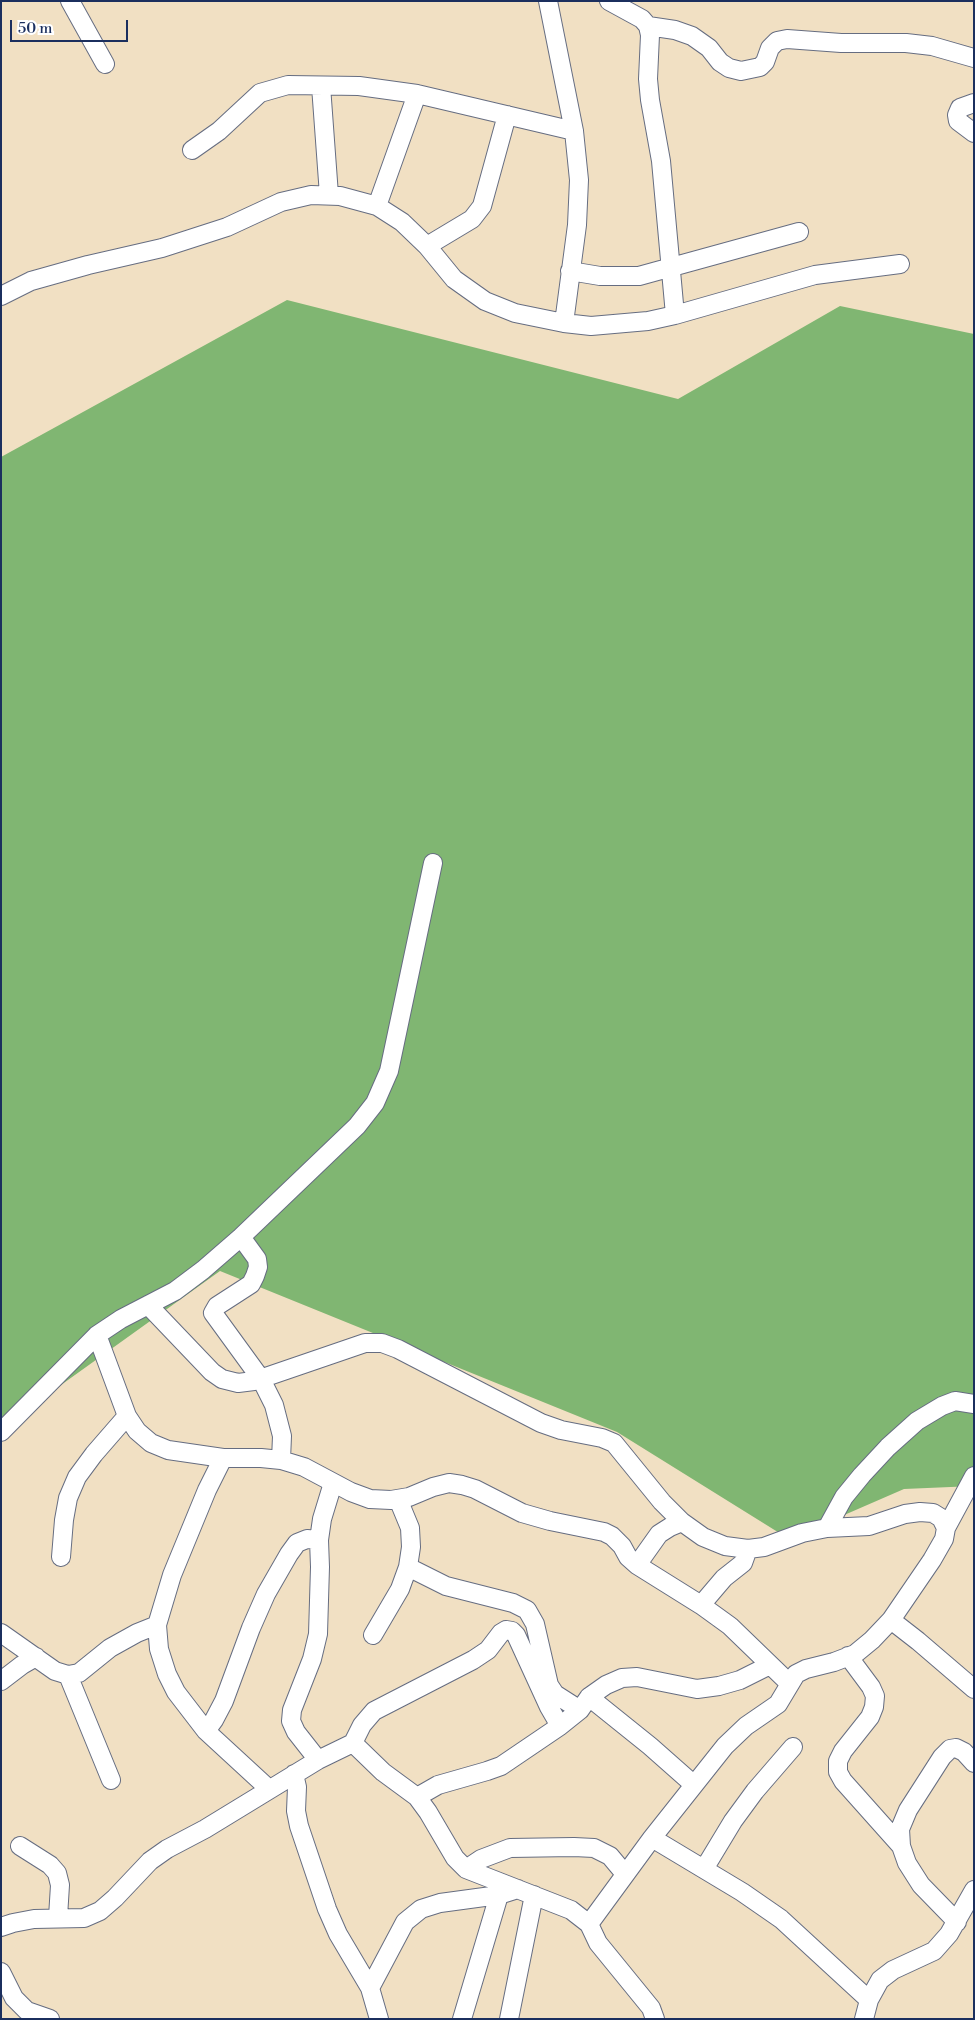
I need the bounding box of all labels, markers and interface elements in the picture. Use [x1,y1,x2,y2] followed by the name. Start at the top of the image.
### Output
[12,10,130,42] scale bar
[18,19,52,38] text: 50 m

